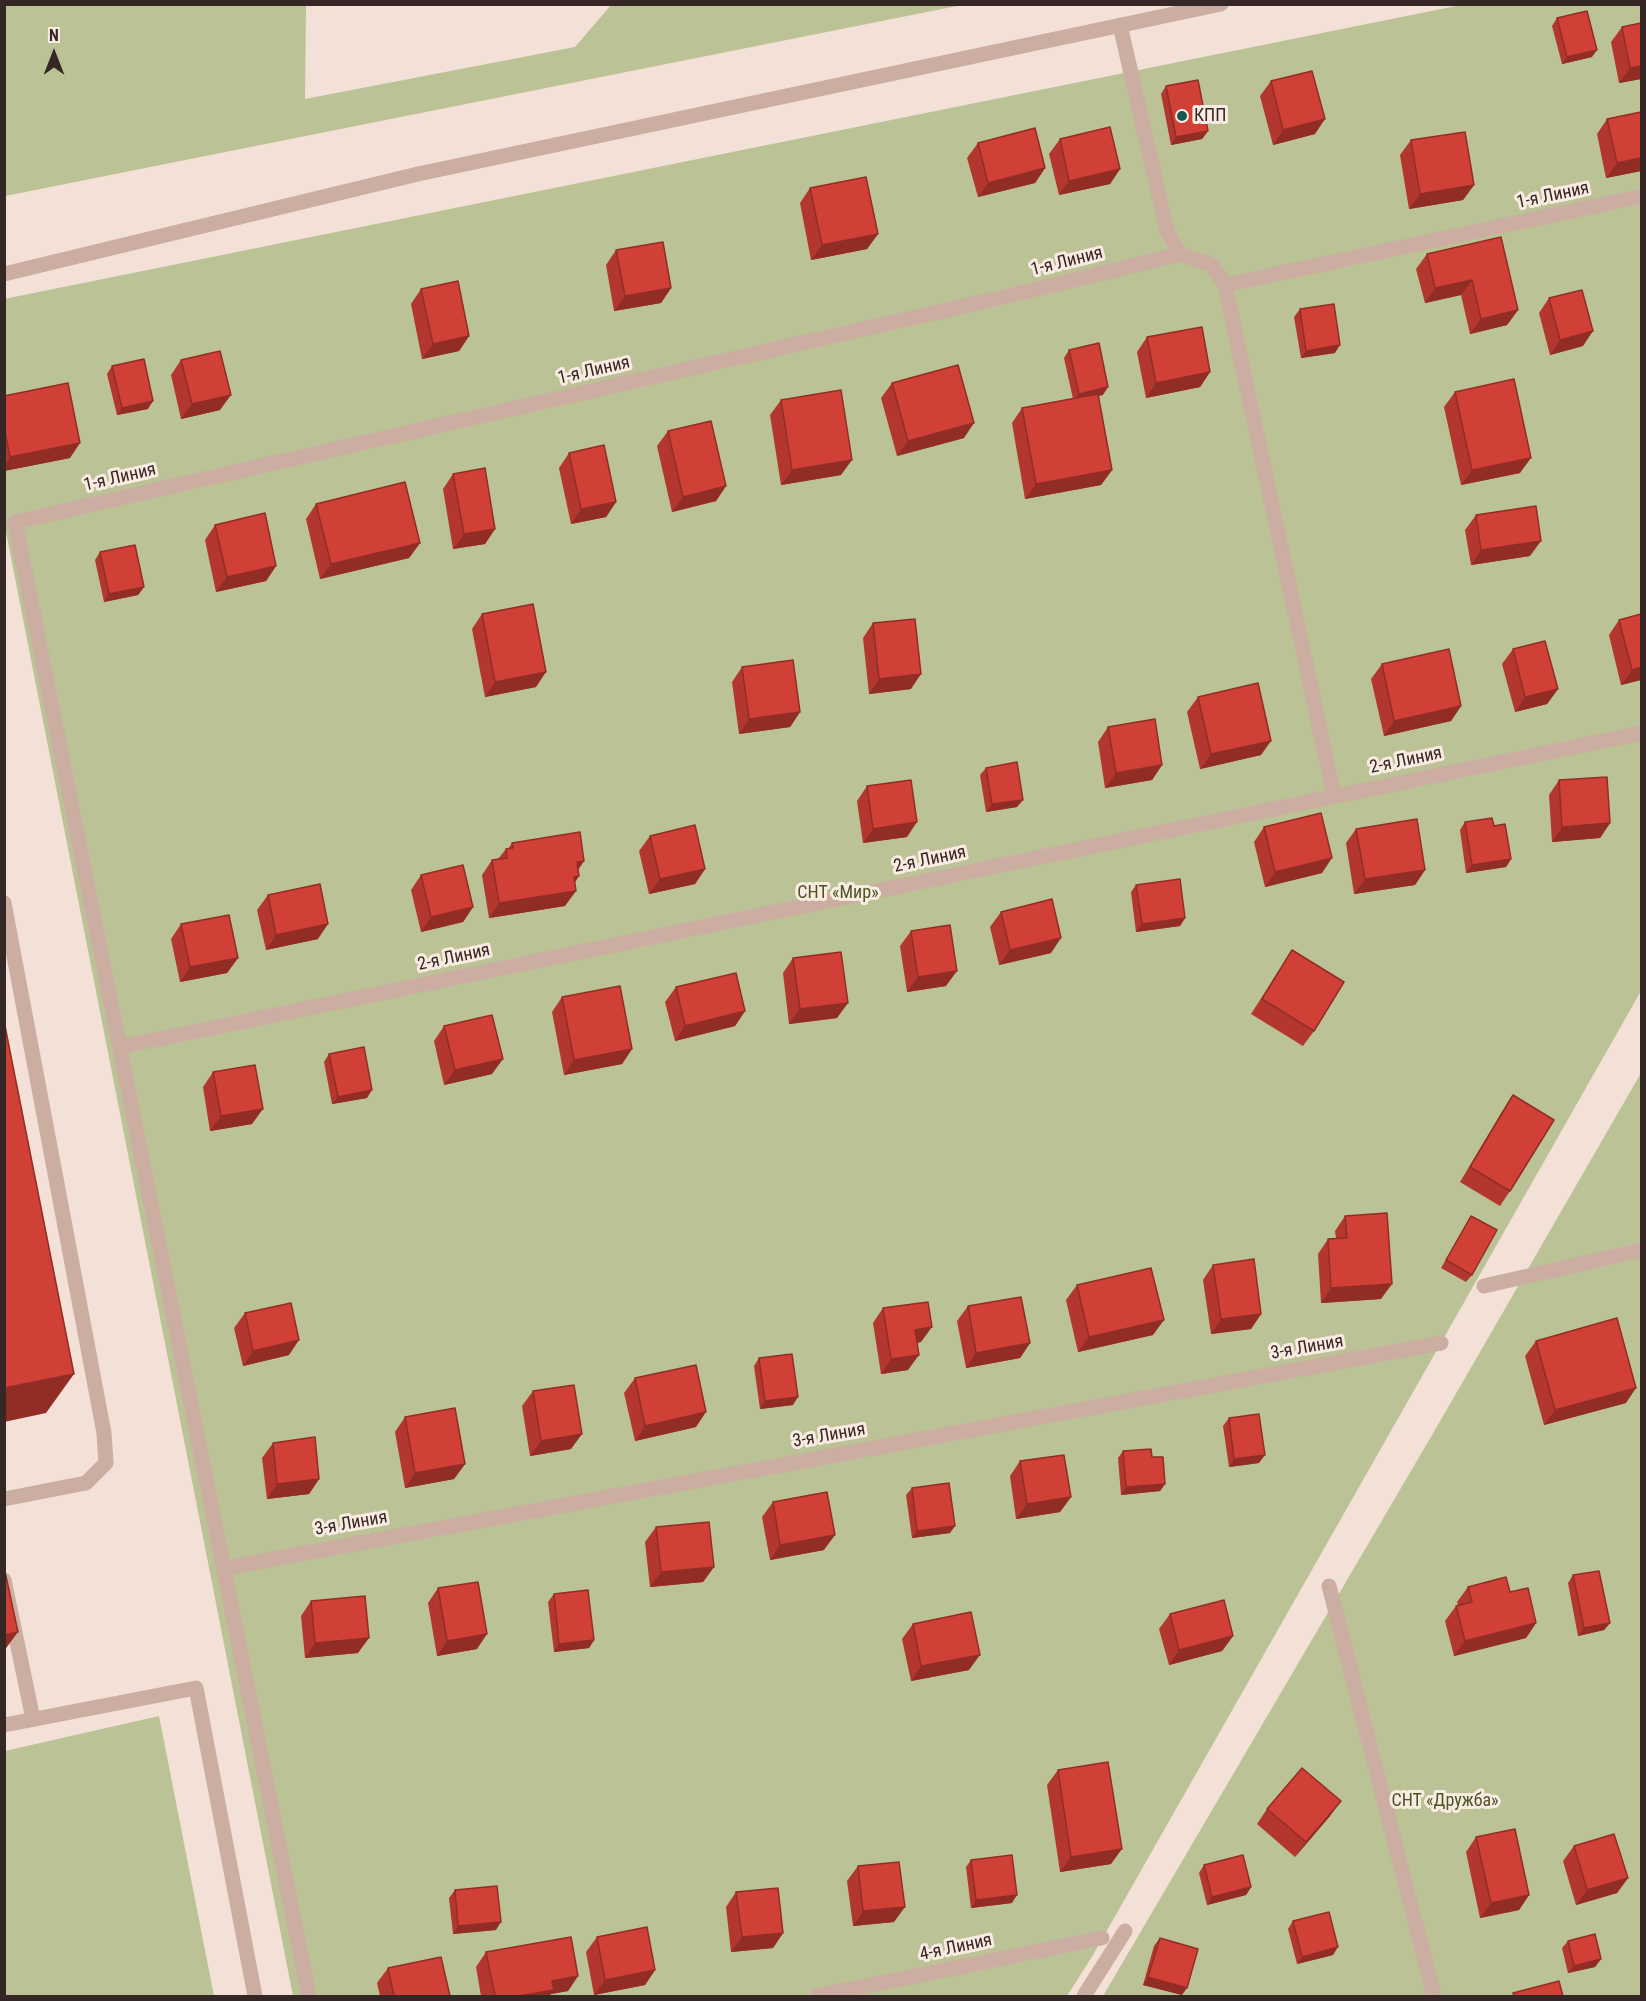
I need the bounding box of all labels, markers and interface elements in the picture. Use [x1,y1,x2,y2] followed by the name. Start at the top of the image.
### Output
[24,24,84,84] north arrow
[49,26,59,45] text: N
[1194,105,1226,127] place label: КПП
[1175,109,1189,123] marker: КПП
[1515,178,1591,214] street label: 1-я Линия
[1029,243,1105,281] street label: 1-я Линия
[556,352,632,390] street label: 1-я Линия
[82,459,158,497] street label: 1-я Линия
[1368,743,1444,779] street label: 2-я Линия
[892,842,968,878] street label: 2-я Линия
[797,882,879,904] park label: СНТ «Мир»
[416,940,492,976] street label: 2-я Линия
[1269,1331,1345,1365] street label: 3-я Линия
[791,1419,867,1453] street label: 3-я Линия
[313,1507,389,1541] street label: 3-я Линия
[1391,1790,1499,1812] park label: СНТ «Дружба»
[918,1930,994,1966] street label: 4-я Линия

